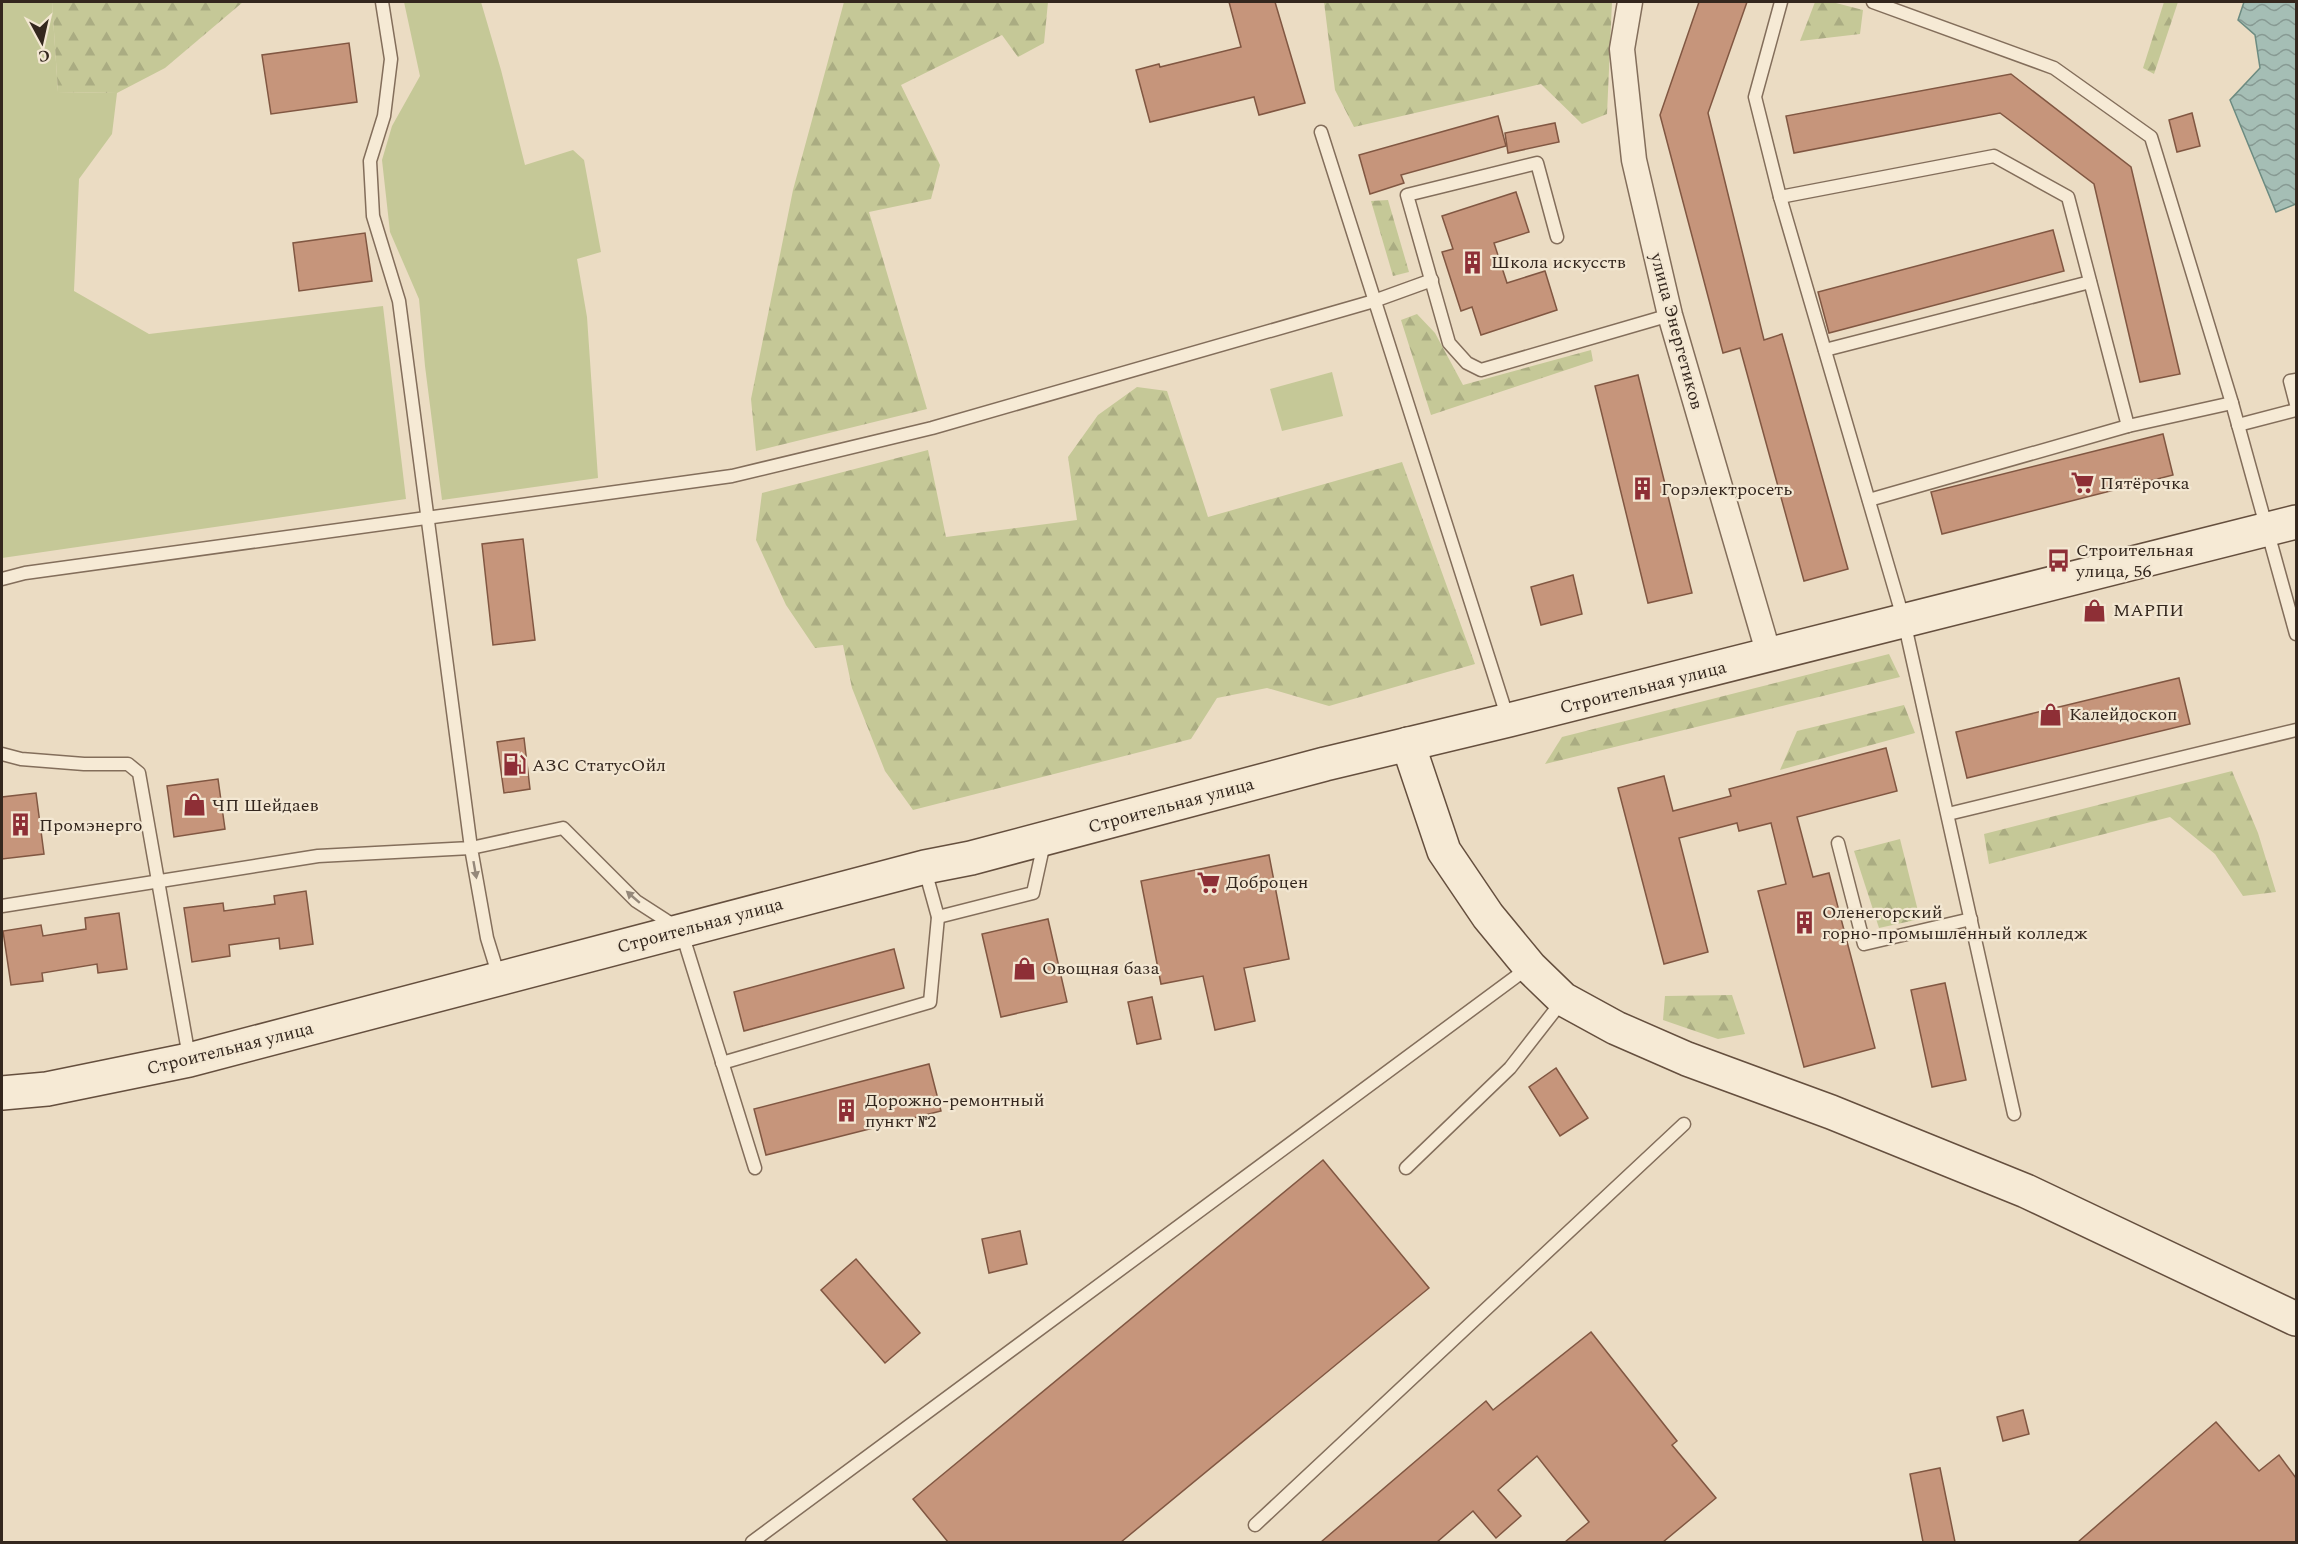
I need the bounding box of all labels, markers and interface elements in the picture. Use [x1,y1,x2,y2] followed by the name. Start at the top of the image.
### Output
[12,12,72,72] north arrow
[37,43,51,69] text: С
[1460,249,1486,275] building icon: Школа искусств
[1491,249,1626,276] place label: Школа искусств
[1642,249,1710,412] street label: улица Энергетиков
[2069,470,2095,496] supermarket icon: Пятёрочка
[2100,470,2190,497] place label: Пятёрочка
[1630,476,1656,502] building icon: Горэлектросеть
[1661,476,1792,503] place label: Горэлектросеть
[2075,537,2194,585] place label: Строительная улица, 56
[2045,547,2071,573] bus stop icon: Строительная улица, 56
[2082,597,2108,623] shop icon: МАРПИ
[2113,597,2184,624] place label: МАРПИ
[1557,654,1729,721] street label: Строительная улица
[2038,701,2064,727] shop icon: Калейдоскоп
[2069,701,2178,728] place label: Калейдоскоп
[501,752,527,778] fuel station icon: АЗС СтатусОйл
[532,752,666,779] place label: АЗС СтатусОйл
[1085,770,1257,841] street label: Строительная улица
[181,792,207,818] shop icon: ЧП Шейдаев
[212,792,319,819] place label: ЧП Шейдаев
[8,812,34,838] building icon: Промэнерго
[39,812,142,839] place label: Промэнерго
[471,861,480,880] one-way arrow
[1195,869,1221,895] supermarket icon: Доброцен
[1226,869,1309,896] place label: Доброцен
[614,890,786,961] street label: Строительная улица
[626,891,641,904] one-way arrow
[1822,899,2088,947] place label: Оленегорский горно-промышленный колледж
[1791,909,1817,935] building icon: Оленегорский горно-промышленный колледж
[1011,955,1037,981] shop icon: Овощная база
[1042,955,1160,982] place label: Овощная база
[144,1015,316,1082] street label: Строительная улица
[865,1087,1045,1135] place label: Дорожно-ремонтный пункт №2
[834,1097,860,1123] building icon: Дорожно-ремонтный пункт №2

